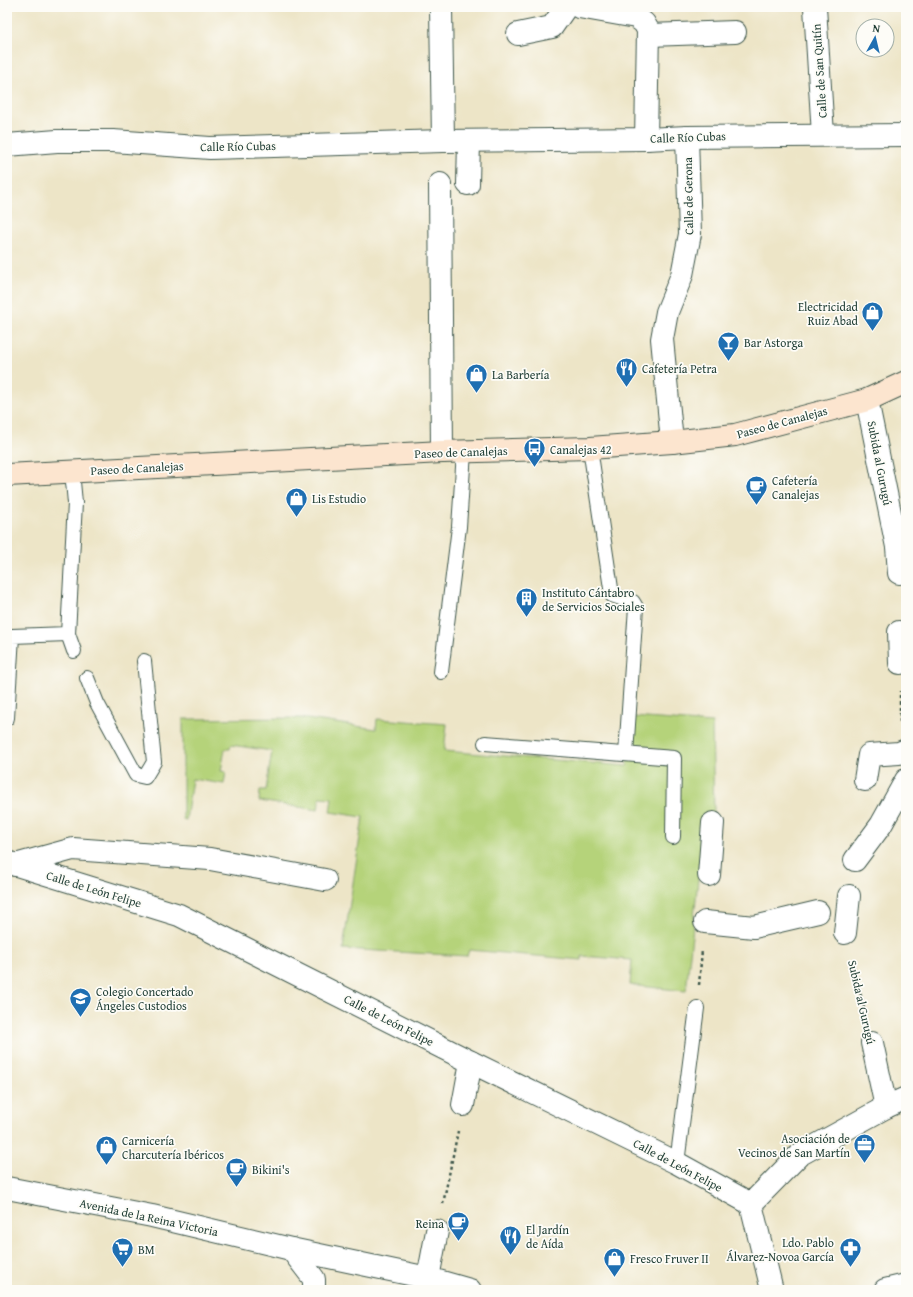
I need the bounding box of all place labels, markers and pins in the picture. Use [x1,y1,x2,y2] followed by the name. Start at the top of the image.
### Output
[798,298,859,329] place label: Electricidad Ruiz Abad
[860,300,886,333] shop icon: Electricidad Ruiz Abad
[715,329,741,362] bar icon: Bar Astorga
[744,334,803,351] place label: Bar Astorga
[613,355,639,388] restaurant icon: Cafetería Petra
[642,360,717,377] place label: Cafetería Petra
[463,361,489,394] shop icon: La Barbería
[492,366,550,383] place label: La Barbería
[522,436,548,469] bus stop icon: Canalejas 42
[550,441,612,458] place label: Canalejas 42
[772,472,819,503] place label: Cafetería Canalejas
[743,474,769,507] cafe icon: Cafetería Canalejas
[283,485,309,518] shop icon: Lis Estudio
[312,490,366,507] place label: Lis Estudio
[542,584,645,615] place label: Instituto Cántabro de Servicios Sociales
[513,586,539,619] building icon: Instituto Cántabro de Servicios Sociales
[96,983,193,1014] place label: Colegio Concertado Ángeles Custodios
[67,985,93,1018] school or university icon: Colegio Concertado Ángeles Custodios
[738,1130,850,1161] place label: Asociación de Vecinos de San Martín
[122,1132,224,1163] place label: Carnicería Charcutería Ibéricos
[852,1132,878,1165] office icon: Asociación de Vecinos de San Martín
[93,1134,119,1167] shop icon: Carnicería Charcutería Ibéricos
[223,1156,249,1189] cafe icon: Bikini's
[252,1161,290,1178] place label: Bikini's
[446,1210,472,1243] cafe icon: Reina
[416,1215,444,1232] place label: Reina
[526,1221,569,1252] place label: El Jardín de Aída
[498,1223,524,1256] restaurant icon: El Jardín de Aída
[726,1234,834,1265] place label: Ldo. Pablo Álvarez-Novoa García
[109,1236,135,1269] supermarket icon: BM
[837,1236,863,1269] pharmacy icon: Ldo. Pablo Álvarez-Novoa García
[138,1241,155,1258] place label: BM
[601,1245,627,1278] shop icon: Fresco Fruver II
[630,1250,709,1267] place label: Fresco Fruver II

